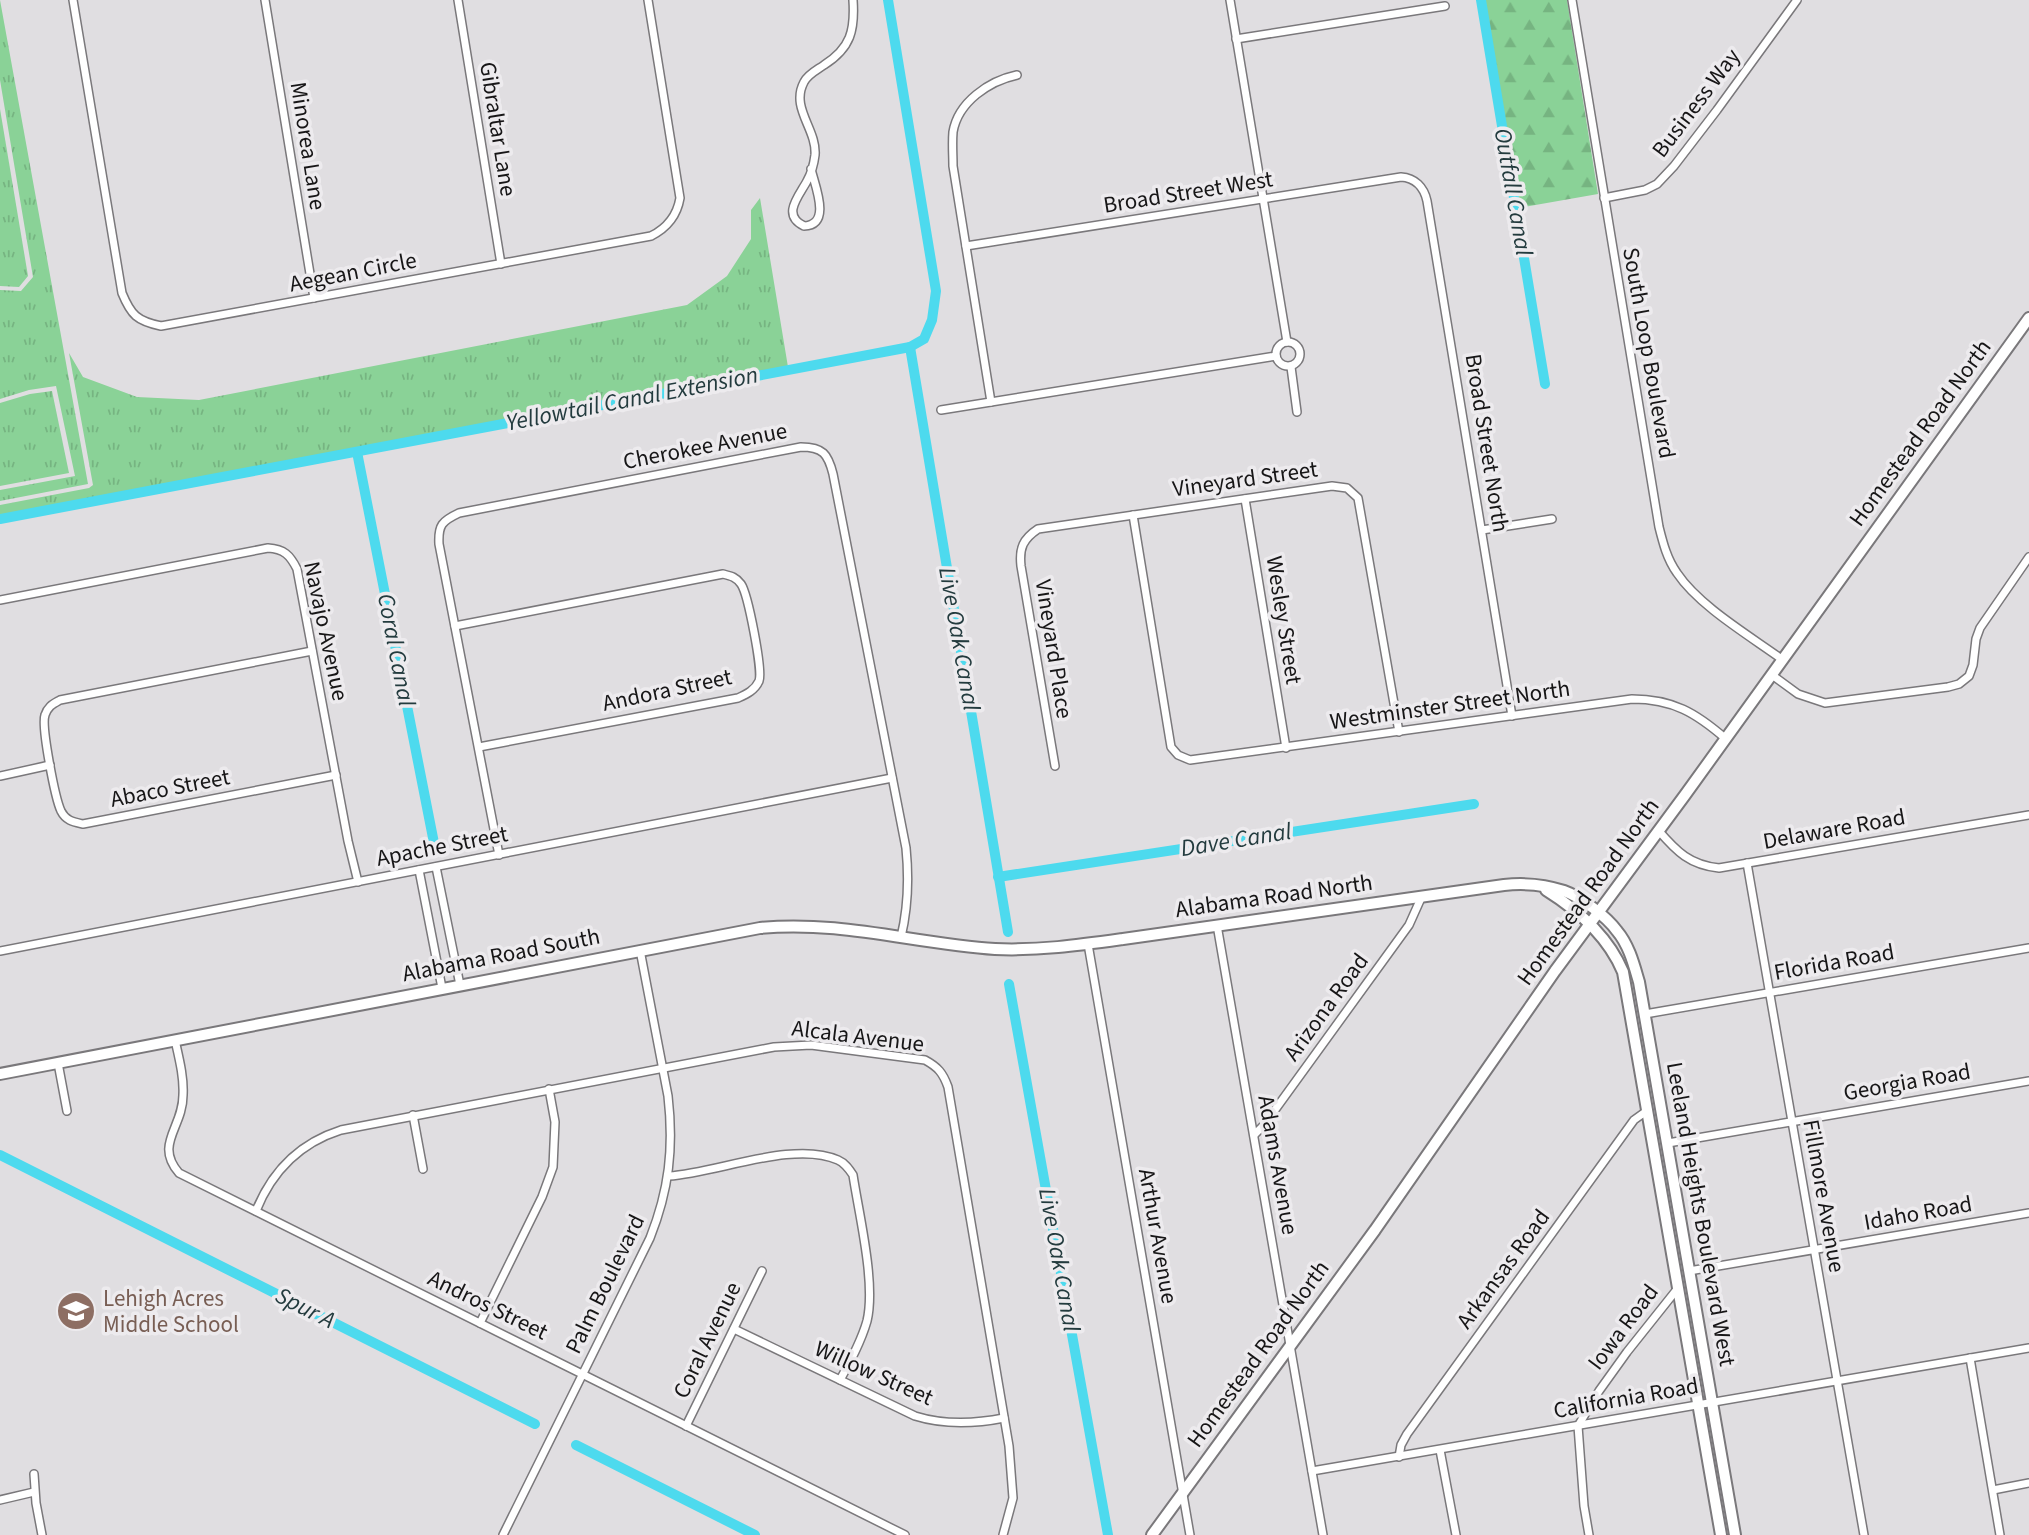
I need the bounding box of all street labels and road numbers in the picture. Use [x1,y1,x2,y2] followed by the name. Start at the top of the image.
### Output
[1644,41,1748,165] street label: Business Way
[471,59,525,199] street label: Gibraltar Lane
[282,80,334,212] street label: Minorea Lane
[1101,162,1275,222] street label: Broad Street West
[286,243,420,301] street label: Aegean Circle
[1614,245,1684,461] street label: South Loop Boulevard
[1841,333,1999,533] street label: Homestead Road North
[1457,351,1517,535] street label: Broad Street North
[620,414,790,478] street label: Cherokee Avenue
[1170,452,1320,506] street label: Vineyard Street
[1258,553,1310,687] street label: Wesley Street
[295,558,357,704] street label: Navajo Avenue
[1027,577,1081,721] street label: Vineyard Place
[599,660,735,720] street label: Andora Street
[1328,672,1572,738] street label: Westminster Street North
[107,760,233,816] street label: Abaco Street
[1509,792,1667,992] street label: Homestead Road North
[1760,800,1908,858] street label: Delaware Road
[373,817,511,875] street label: Apache Street
[1173,866,1375,926] street label: Alabama Road North
[399,920,603,990] street label: Alabama Road South
[1771,935,1897,989] street label: Florida Road
[1276,946,1376,1068] street label: Arizona Road
[790,1012,926,1060] street label: Alcala Avenue
[1841,1055,1973,1109] street label: Georgia Road
[1658,1059,1744,1369] street label: Leeland Heights Boulevard West
[1250,1093,1306,1237] street label: Adams Avenue
[1794,1117,1854,1275] street label: Fillmore Avenue
[1130,1166,1186,1306] street label: Arthur Avenue
[1861,1187,1975,1239] street label: Idaho Road
[1448,1202,1558,1336] street label: Arkansas Road
[557,1209,653,1359] street label: Palm Boulevard
[1179,1254,1337,1454] street label: Homestead Road North
[422,1262,554,1348] street label: Andros Street
[665,1276,749,1404] street label: Coral Avenue
[1580,1277,1666,1377] street label: Iowa Road
[809,1332,939,1414] street label: Willow Street
[1551,1369,1701,1427] street label: California Road

